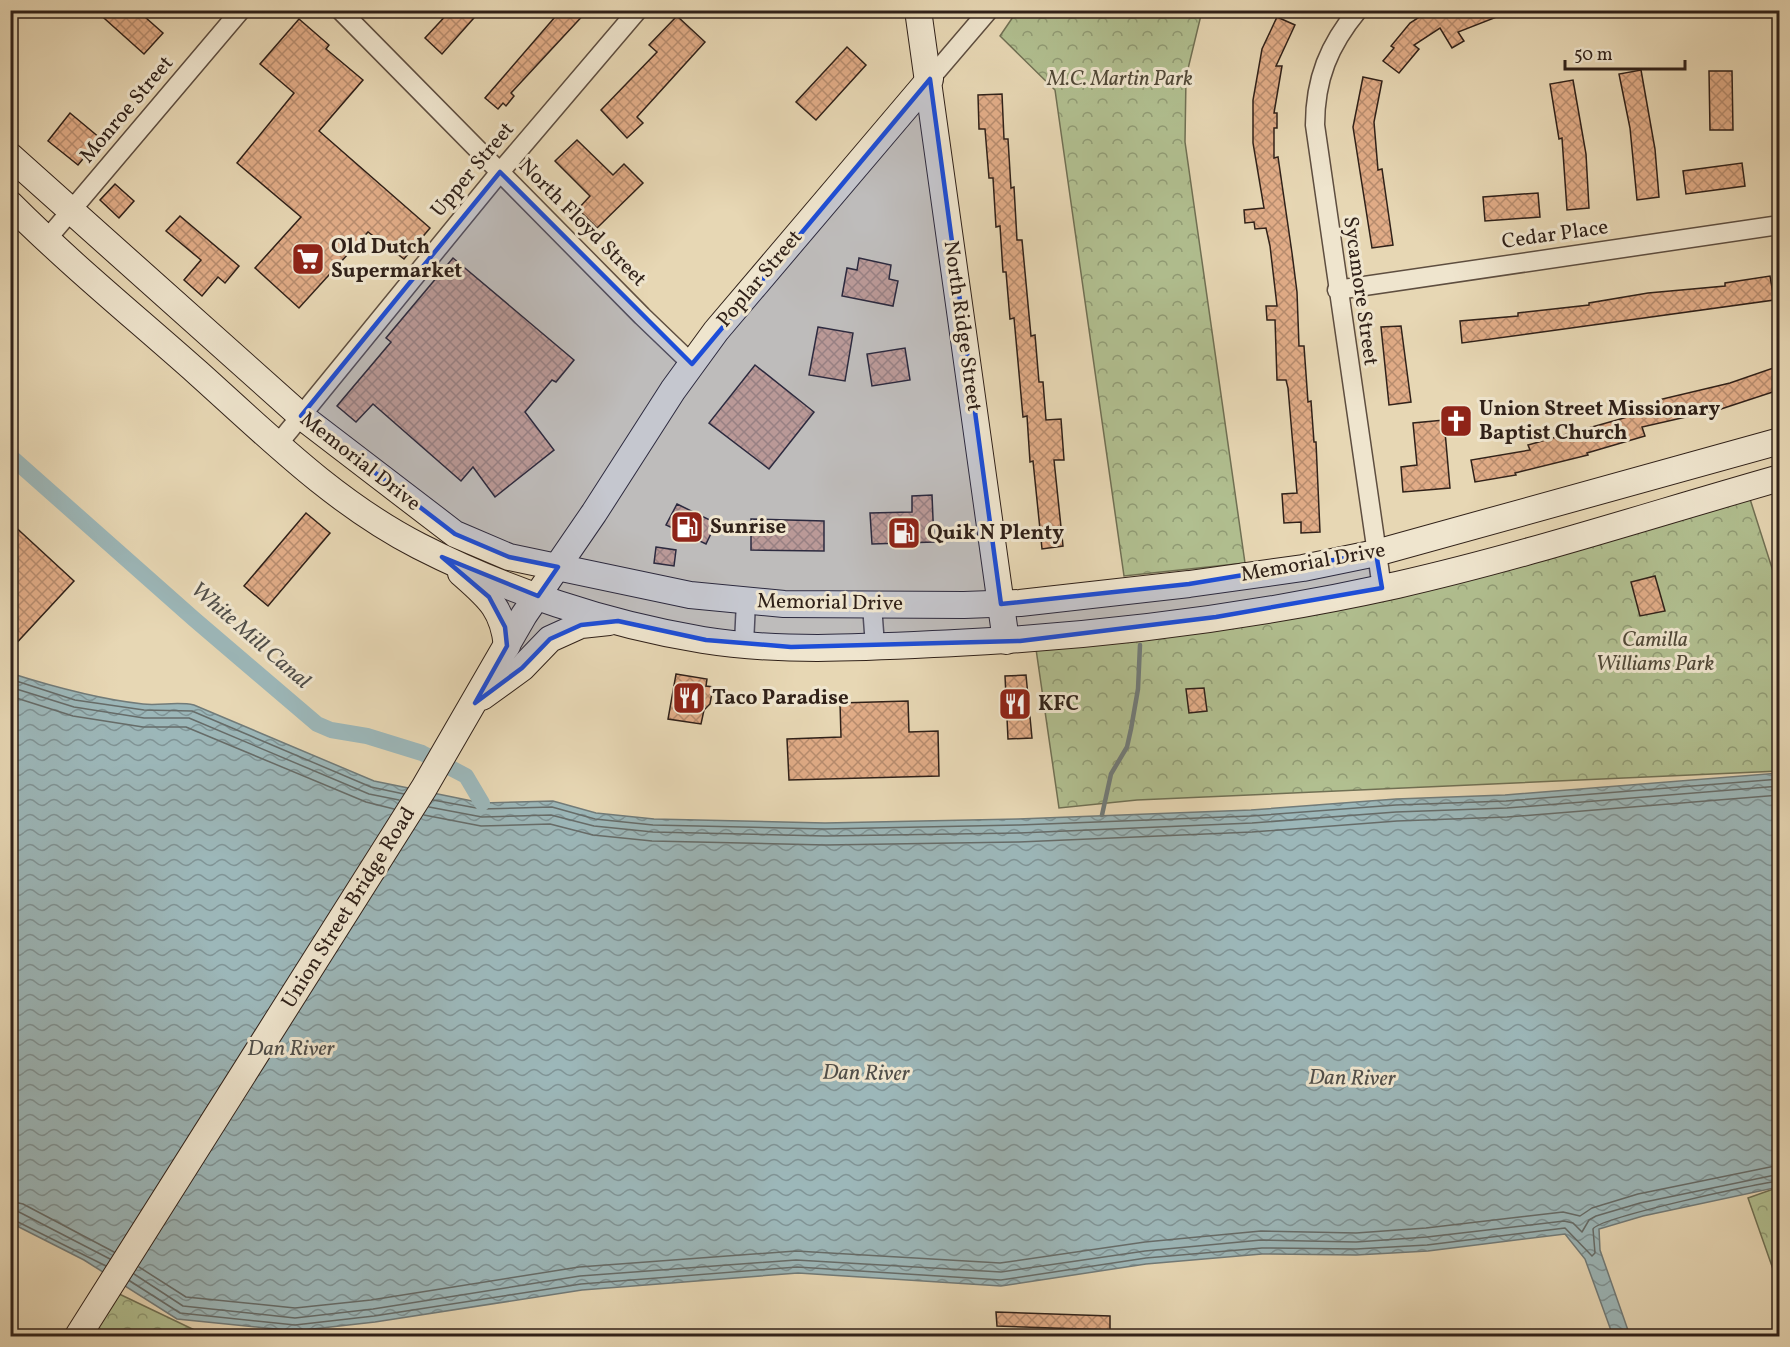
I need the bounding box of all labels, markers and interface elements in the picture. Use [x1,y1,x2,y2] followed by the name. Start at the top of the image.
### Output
[1565,33,1685,71] scale bar
[1574,43,1613,68] text: 50 m
[73,50,181,170] street label: Monroe Street
[1046,65,1193,94] park label: M.C. Martin Park
[425,116,521,224] street label: Upper Street
[511,152,653,294] street label: North Floyd Street
[1500,213,1610,257] street label: Cedar Place
[1335,215,1385,367] street label: Sycamore Street
[710,224,810,334] street label: Poplar Street
[331,233,462,286] place label: Old Dutch Supermarket
[936,239,988,413] street label: North Ridge Street
[290,241,326,277] supermarket icon: Old Dutch Supermarket
[1479,395,1721,448] place label: Union Street Missionary Baptist Church
[1438,403,1474,439] church icon: Union Street Missionary Baptist Church
[293,406,427,518] street label: Memorial Drive
[669,509,705,545] fuel station icon: Sunrise
[710,513,786,542] place label: Sunrise
[886,515,922,551] fuel station icon: Quik N Plenty
[927,519,1064,548] place label: Quik N Plenty
[1238,536,1388,590] street label: Memorial Drive
[183,575,317,697] water label: White Mill Canal
[757,587,903,619] street label: Memorial Drive
[1596,626,1715,679] park label: Camilla Williams Park
[671,680,707,716] restaurant icon: Taco Paradise
[712,684,849,713] place label: Taco Paradise
[997,686,1033,722] restaurant icon: KFC
[1038,690,1079,719] place label: KFC
[275,802,423,1014] street label: Union Street Bridge Road
[247,1034,336,1065] water label: Dan River
[822,1058,911,1090] water label: Dan River
[1308,1063,1397,1095] water label: Dan River

